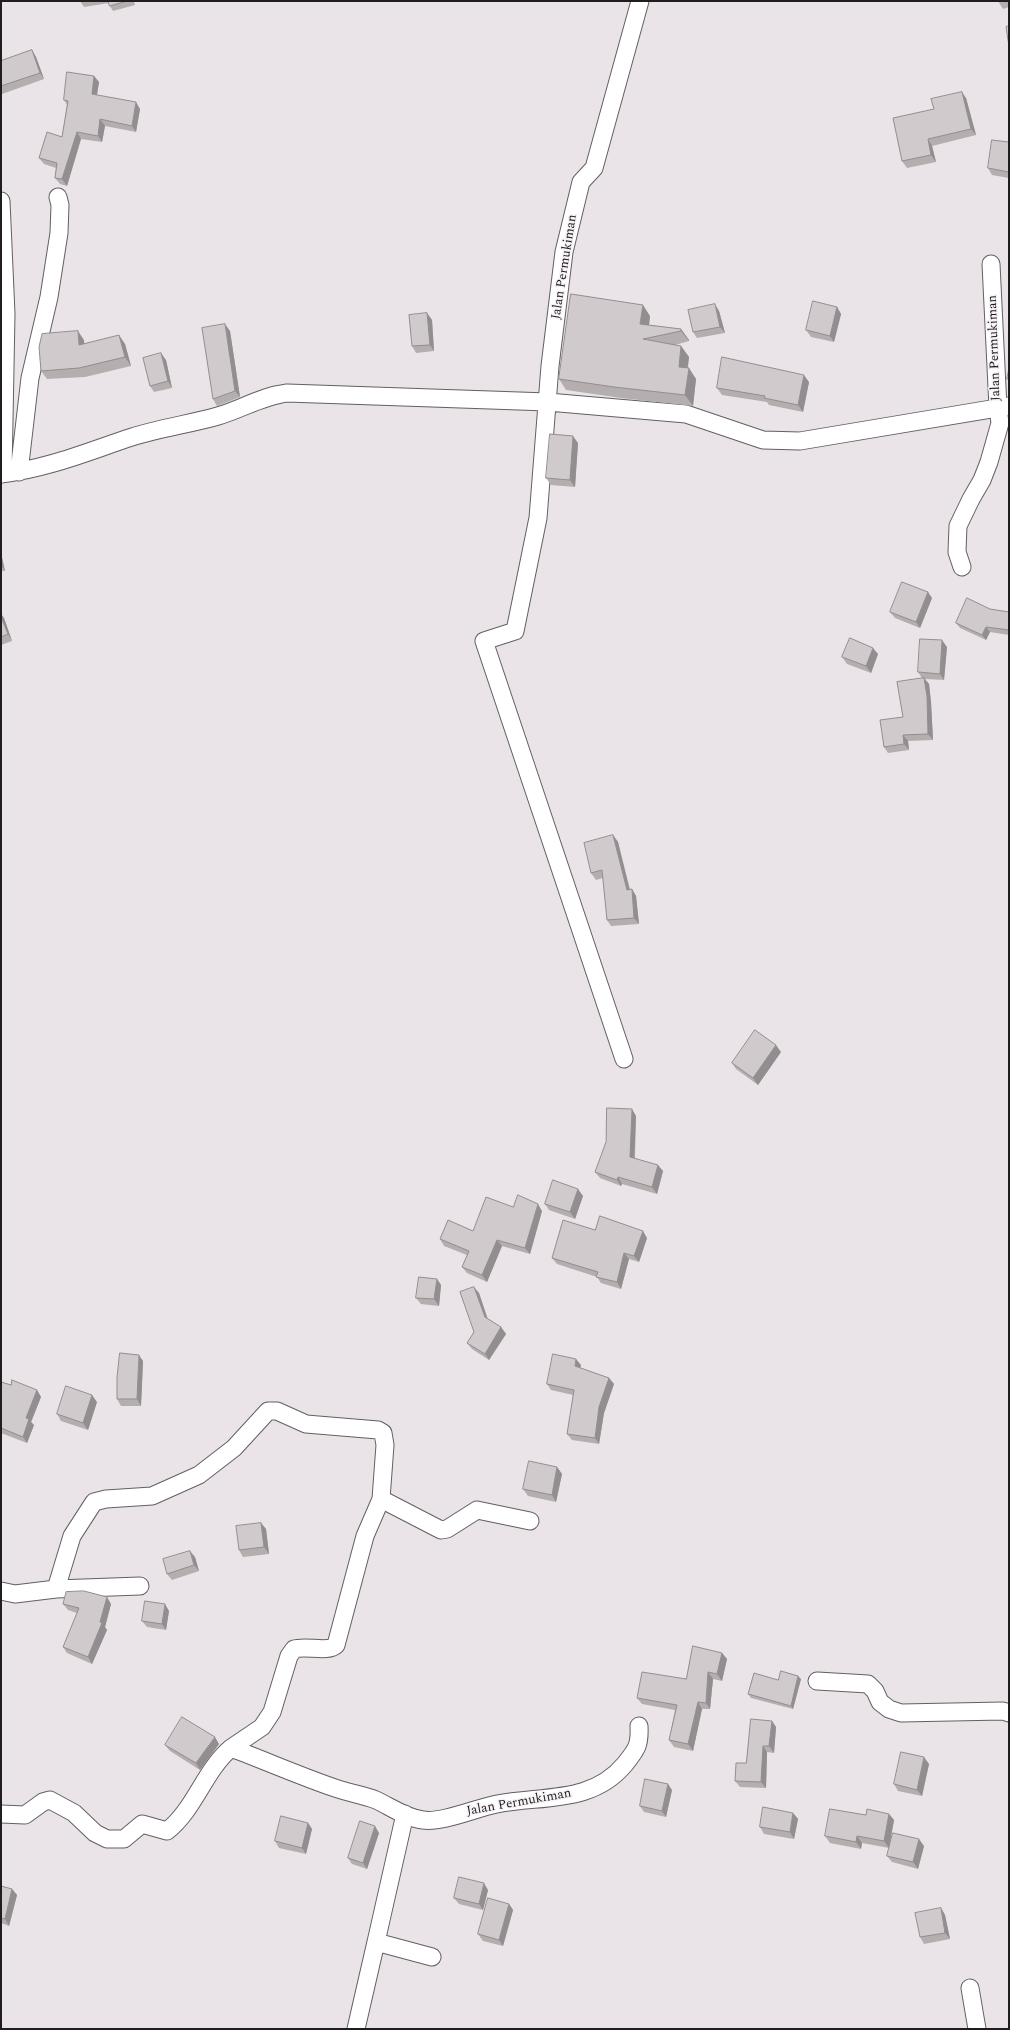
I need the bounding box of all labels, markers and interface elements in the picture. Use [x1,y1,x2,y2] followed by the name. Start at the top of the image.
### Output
[549,213,581,321] street label: Jalan Permukiman
[985,295,1005,401] street label: Jalan Permukiman
[465,1786,573,1820] street label: Jalan Permukiman

